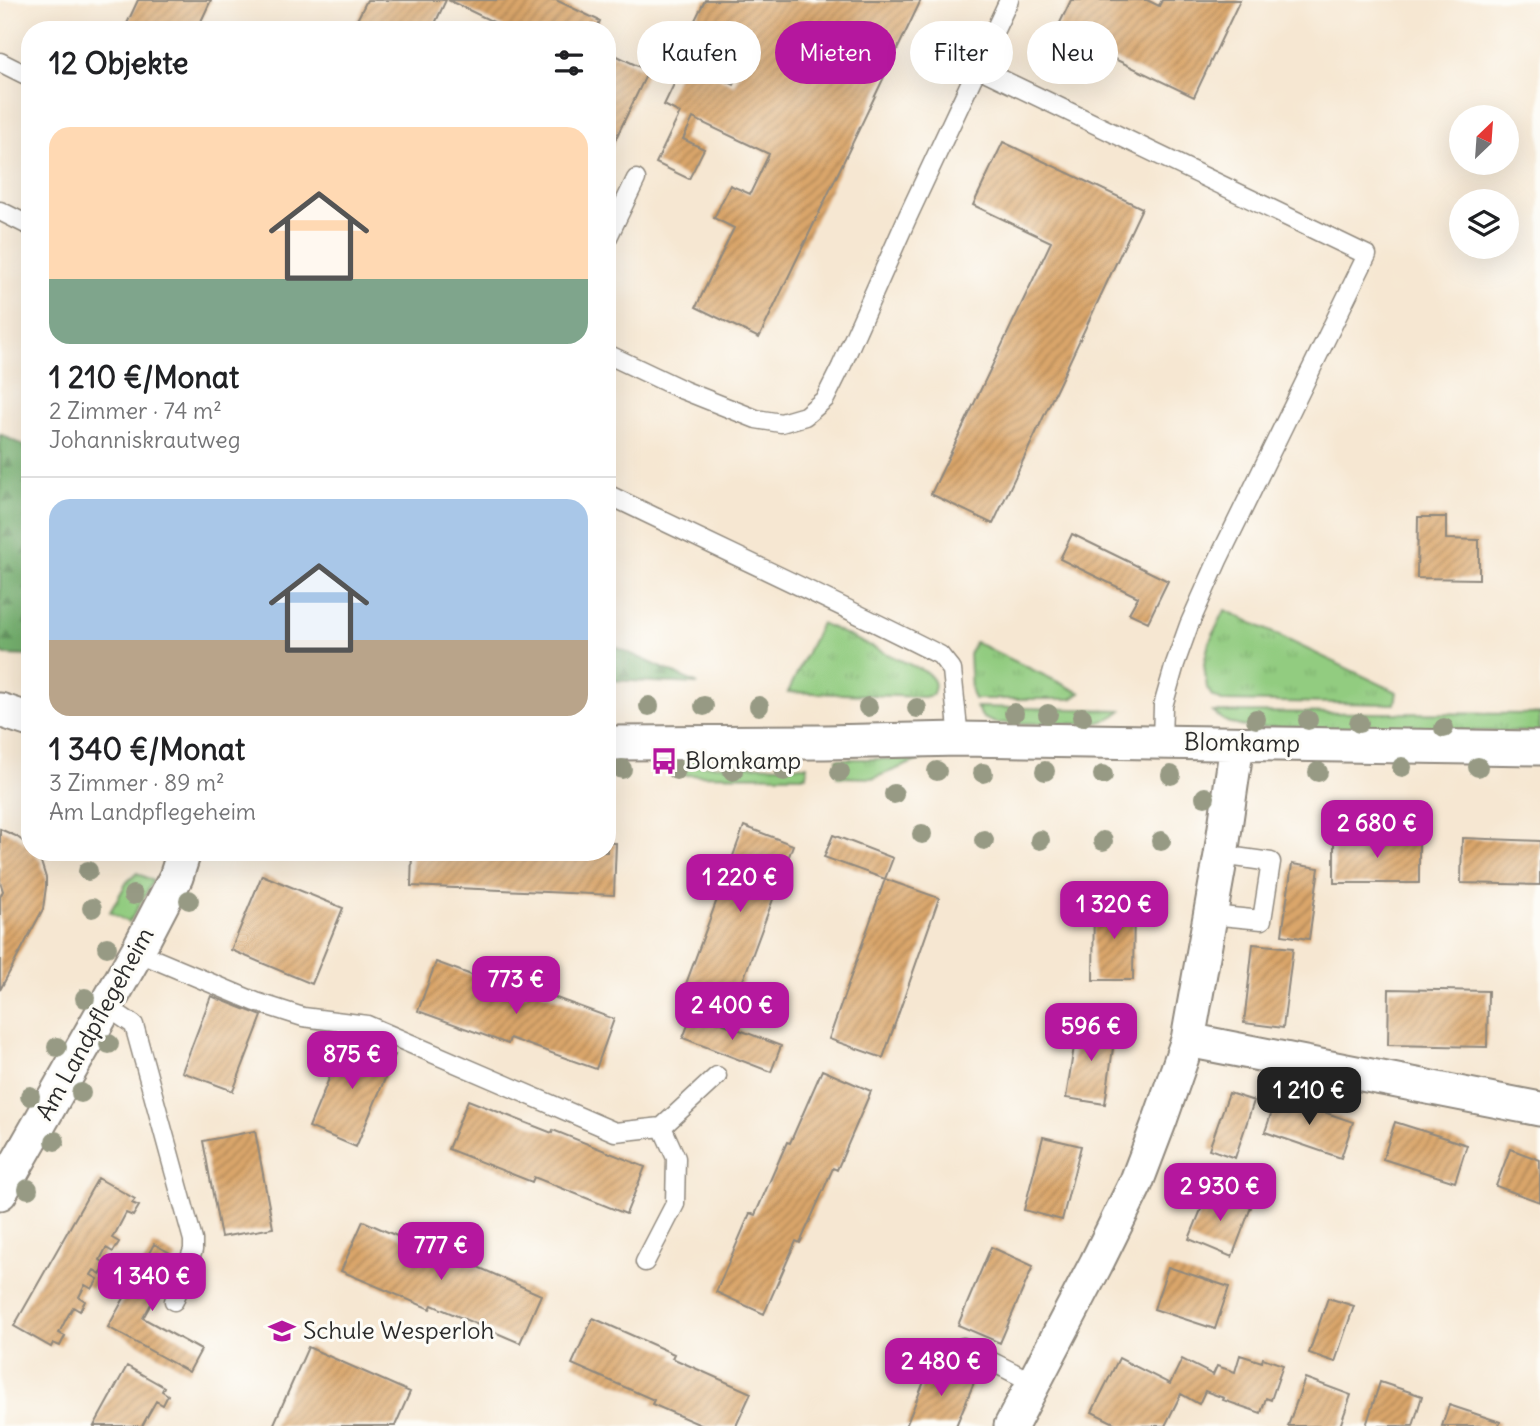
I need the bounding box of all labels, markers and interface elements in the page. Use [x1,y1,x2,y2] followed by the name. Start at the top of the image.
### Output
[637,21,761,84] chip: Kaufen
[775,21,896,84] chip: Mieten
[910,21,1013,84] chip: Filter
[1027,21,1118,84] chip: Neu
[49,44,188,82] text: 12 Objekte
[550,44,588,82] icon: filters
[1449,105,1519,175] north arrow
[1449,105,1519,259] map controls
[256,173,382,299] icon: home
[1449,189,1519,259] button: layers
[49,358,239,396] text: 1 210 €/Monat
[49,396,222,425] text: 2 Zimmer · 74 m²
[49,425,241,454] text: Johanniskrautweg
[256,545,382,671] icon: home
[1184,726,1300,758] street label: Blomkamp
[49,730,245,768] text: 1 340 €/Monat
[685,745,801,775] place label: Blomkamp
[649,746,679,776] bus stop icon: Blomkamp
[49,768,225,797] text: 3 Zimmer · 89 m²
[49,797,256,826] text: Am Landpflegeheim
[1312,800,1442,860] pin: 2 680 €
[1337,808,1417,837] text: 2 680 €
[675,855,805,914] pin: 1 220 €
[702,862,778,891] text: 1 220 €
[1049,881,1179,941] pin: 1 320 €
[1076,889,1152,918] text: 1 320 €
[29,922,160,1125] street label: Am Landpflegeheim
[467,956,565,1016] pin: 773 €
[488,964,544,993] text: 773 €
[667,982,797,1042] pin: 2 400 €
[691,990,773,1019] text: 2 400 €
[1042,1004,1140,1063] pin: 596 €
[1061,1011,1121,1040] text: 596 €
[303,1032,401,1091] pin: 875 €
[323,1039,381,1068] text: 875 €
[1244,1068,1374,1127] pin: 1 210 €
[1273,1075,1345,1104] text: 1 210 €
[1155,1164,1285,1223] pin: 2 930 €
[1180,1171,1260,1200] text: 2 930 €
[392,1222,490,1282] pin: 777 €
[414,1230,468,1259] text: 777 €
[87,1254,217,1313] pin: 1 340 €
[114,1261,190,1290] text: 1 340 €
[303,1315,494,1345] place label: Schule Wesperloh
[267,1316,297,1346] school or university icon: Schule Wesperloh
[876,1338,1006,1398] pin: 2 480 €
[901,1346,981,1375] text: 2 480 €

